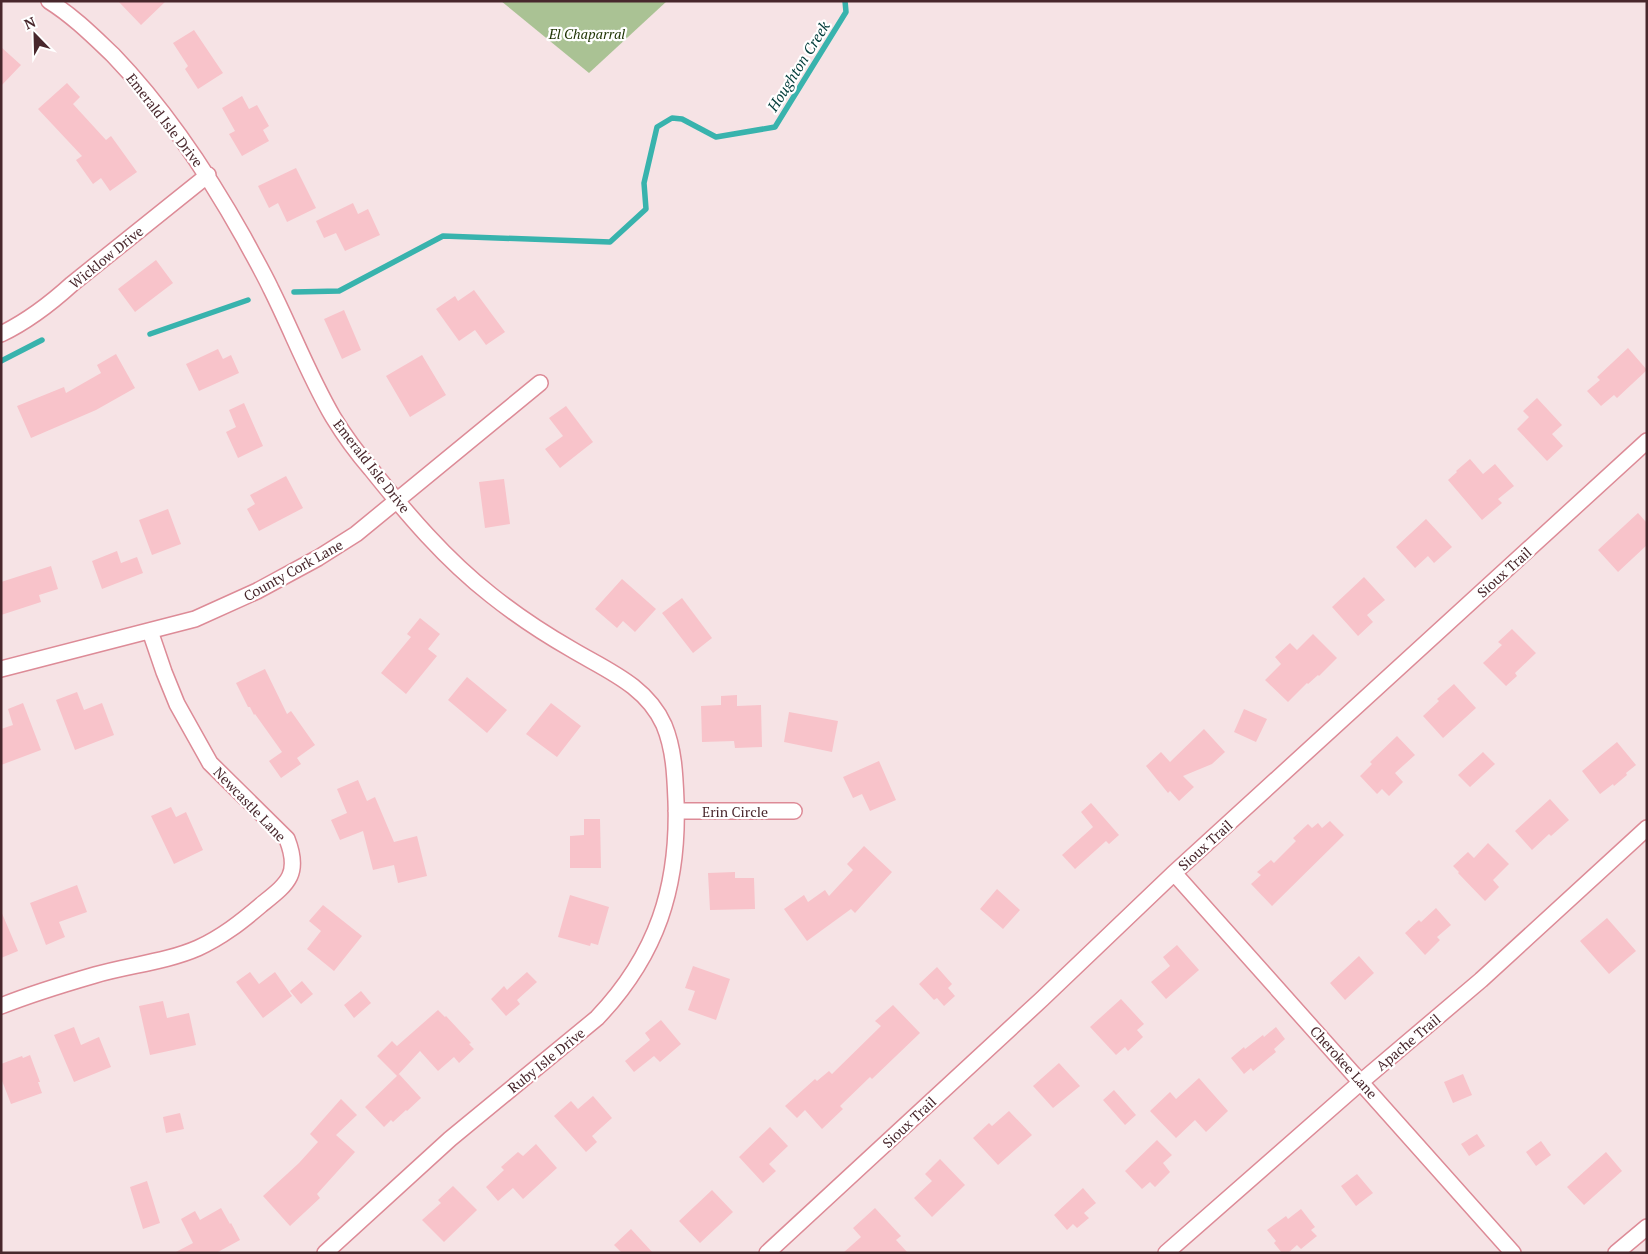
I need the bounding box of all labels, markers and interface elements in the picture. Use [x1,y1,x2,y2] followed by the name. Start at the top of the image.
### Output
[10,10,60,60] north arrow
[21,12,39,33] text: N
[762,16,834,116] water label: Houghton Creek
[548,24,625,43] park label: El Chaparral
[122,69,208,171] street label: Emerald Isle Drive
[65,221,147,293] street label: Wicklow Drive
[329,415,415,517] street label: Emerald Isle Drive
[240,535,346,605] street label: County Cork Lane
[1473,542,1535,602] street label: Sioux Trail
[210,763,290,845] street label: Newcastle Lane
[702,802,768,821] street label: Erin Circle
[1174,815,1236,875] street label: Sioux Trail
[1372,1009,1444,1075] street label: Apache Trail
[1306,1021,1382,1103] street label: Cherokee Lane
[504,1023,588,1097] street label: Ruby Isle Drive
[878,1092,940,1152] street label: Sioux Trail

